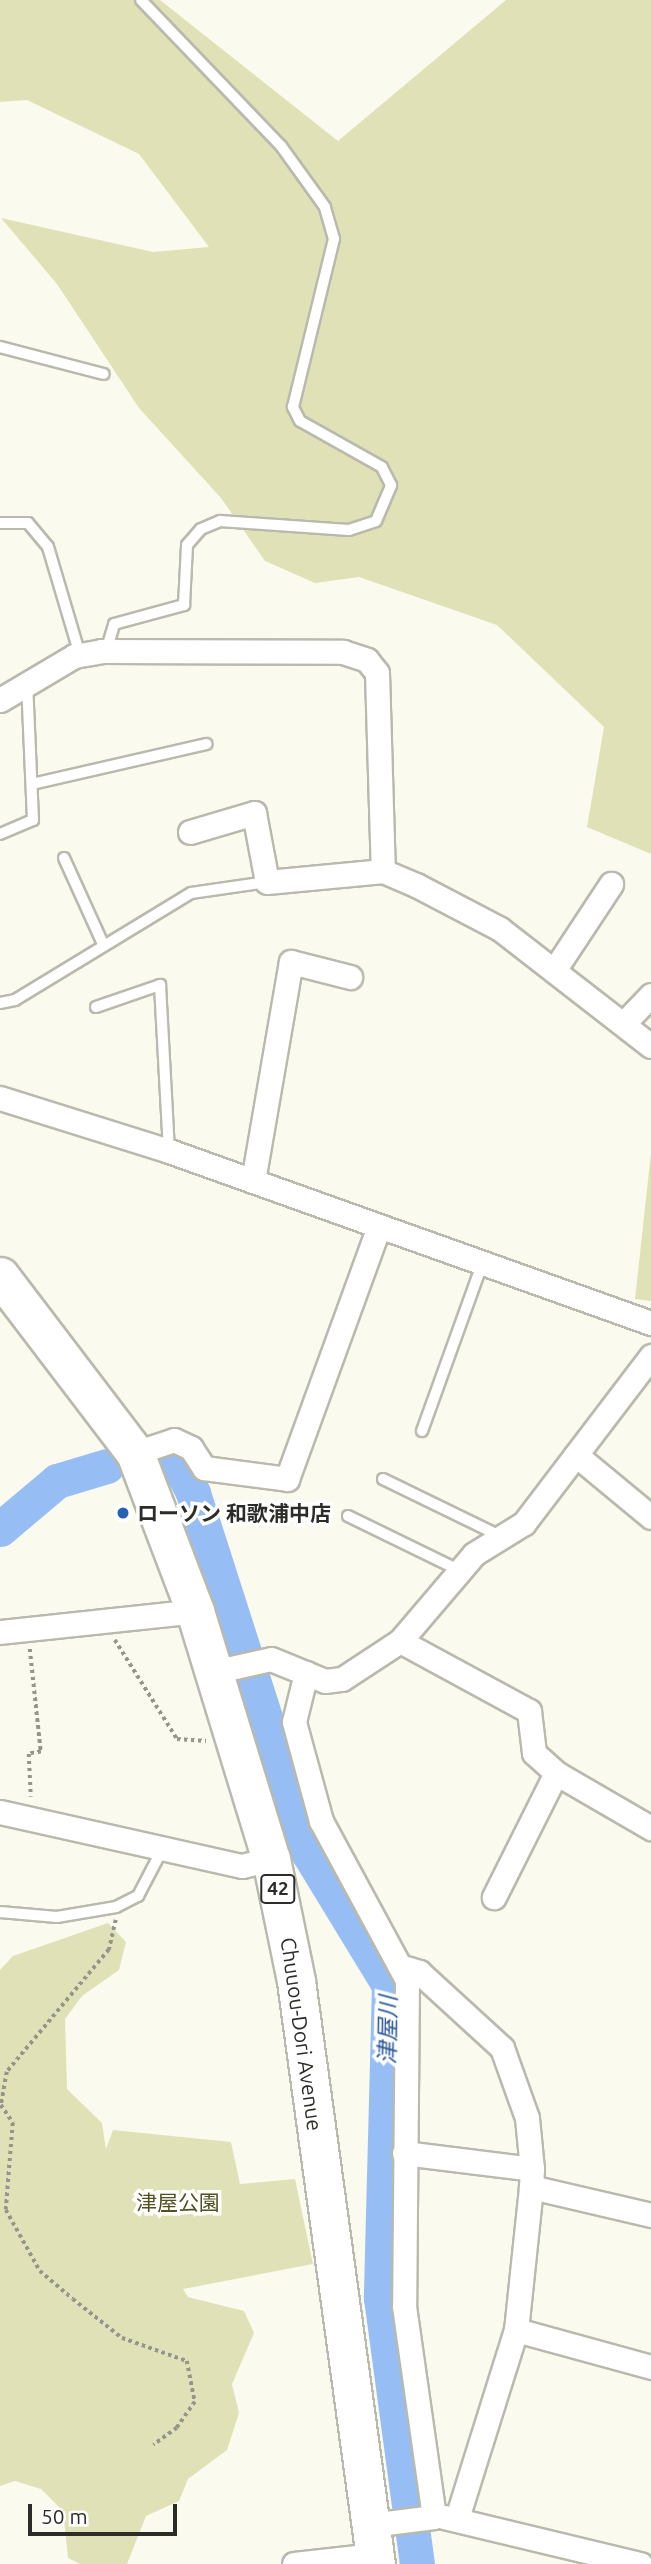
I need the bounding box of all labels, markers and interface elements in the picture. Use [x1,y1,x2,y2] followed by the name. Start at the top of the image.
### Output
[137,1500,331,1526] place label: ローソン 和歌浦中店
[115,1505,131,1521] marker: ローソン 和歌浦中店
[259,1873,297,1904] road number: 42
[276,1936,328,2132] street label: Chuuou-Dori Avenue
[374,1995,402,2065] water label: 津屋川
[136,2189,220,2215] park label: 津屋公園
[32,2490,180,2534] scale bar
[41,2504,88,2528] text: 50 m

